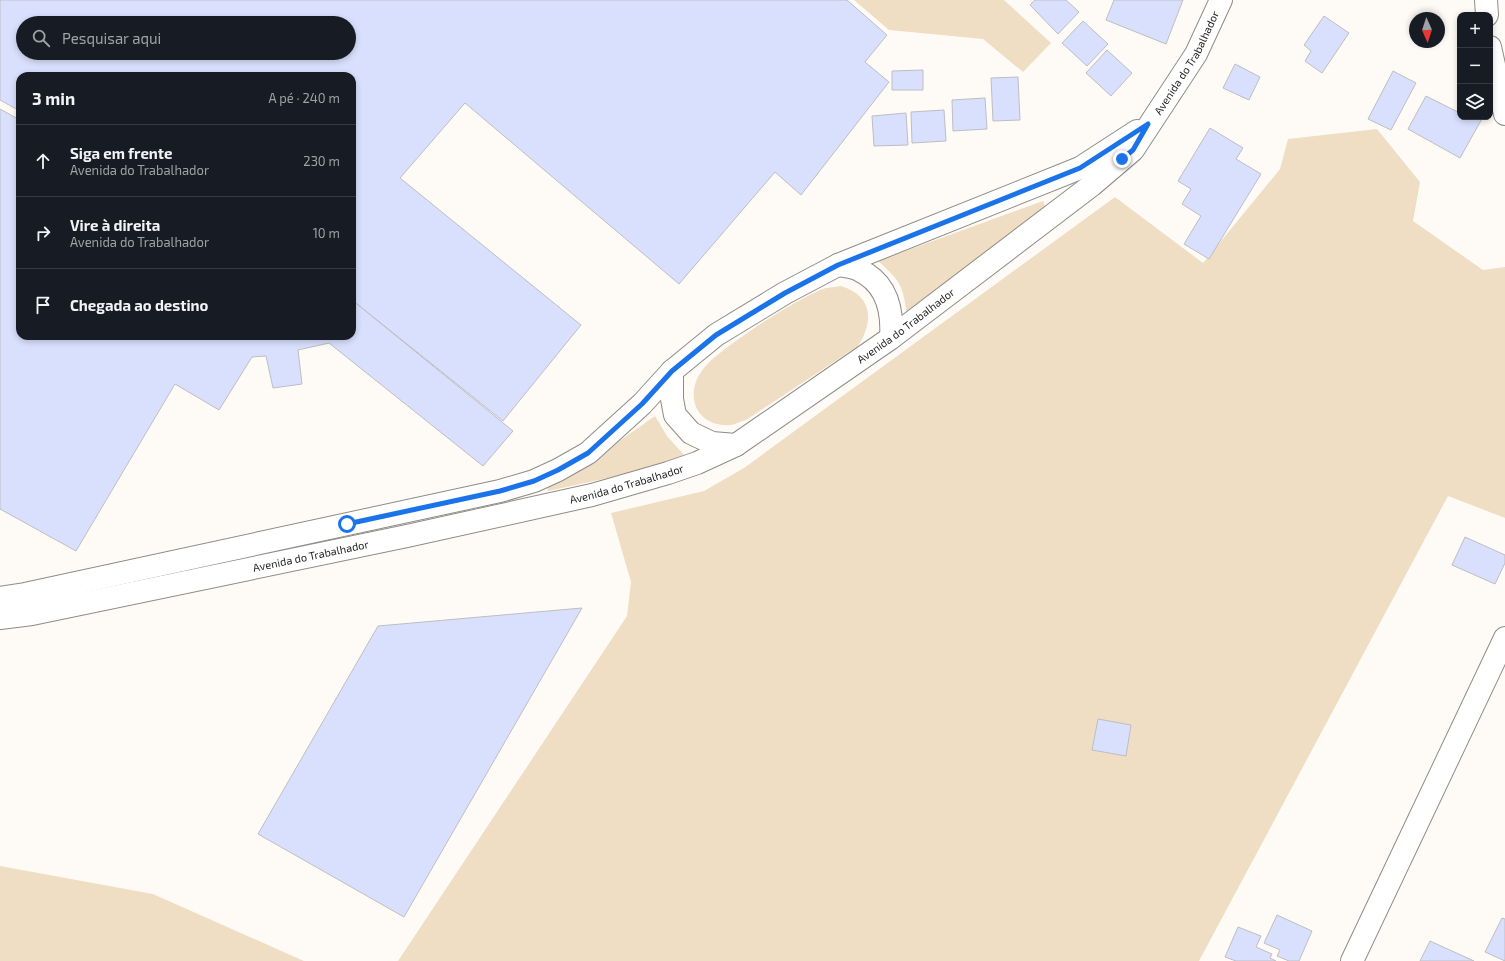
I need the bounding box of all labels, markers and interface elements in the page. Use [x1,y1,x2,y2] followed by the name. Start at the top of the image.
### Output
[1151,8,1221,117] street label: Avenida do Trabalhador
[1409,12,1445,48] north arrow
[1457,12,1493,120] map controls
[1457,12,1493,48] button: +
[16,16,356,60] search box
[30,27,52,49] icon: search
[62,29,161,47] text: Pesquisar aqui
[1457,48,1493,84] button: −
[1457,84,1493,120] button: layers
[32,88,75,108] text: 3 min
[269,90,340,106] text: A pé · 240 m
[70,144,172,162] text: Siga em frente
[32,150,54,172] icon: ahead
[1113,150,1131,168] route end
[303,153,340,169] text: 230 m
[70,162,209,178] text: Avenida do Trabalhador
[70,216,160,234] text: Vire à direita
[32,222,54,244] icon: right
[313,225,340,241] text: 10 m
[70,234,209,250] text: Avenida do Trabalhador
[854,285,957,366] street label: Avenida do Trabalhador
[32,294,54,316] icon: arrive
[70,296,208,314] text: Chegada ao destino
[568,461,686,506] street label: Avenida do Trabalhador
[338,515,356,533] route start
[252,537,370,574] street label: Avenida do Trabalhador

